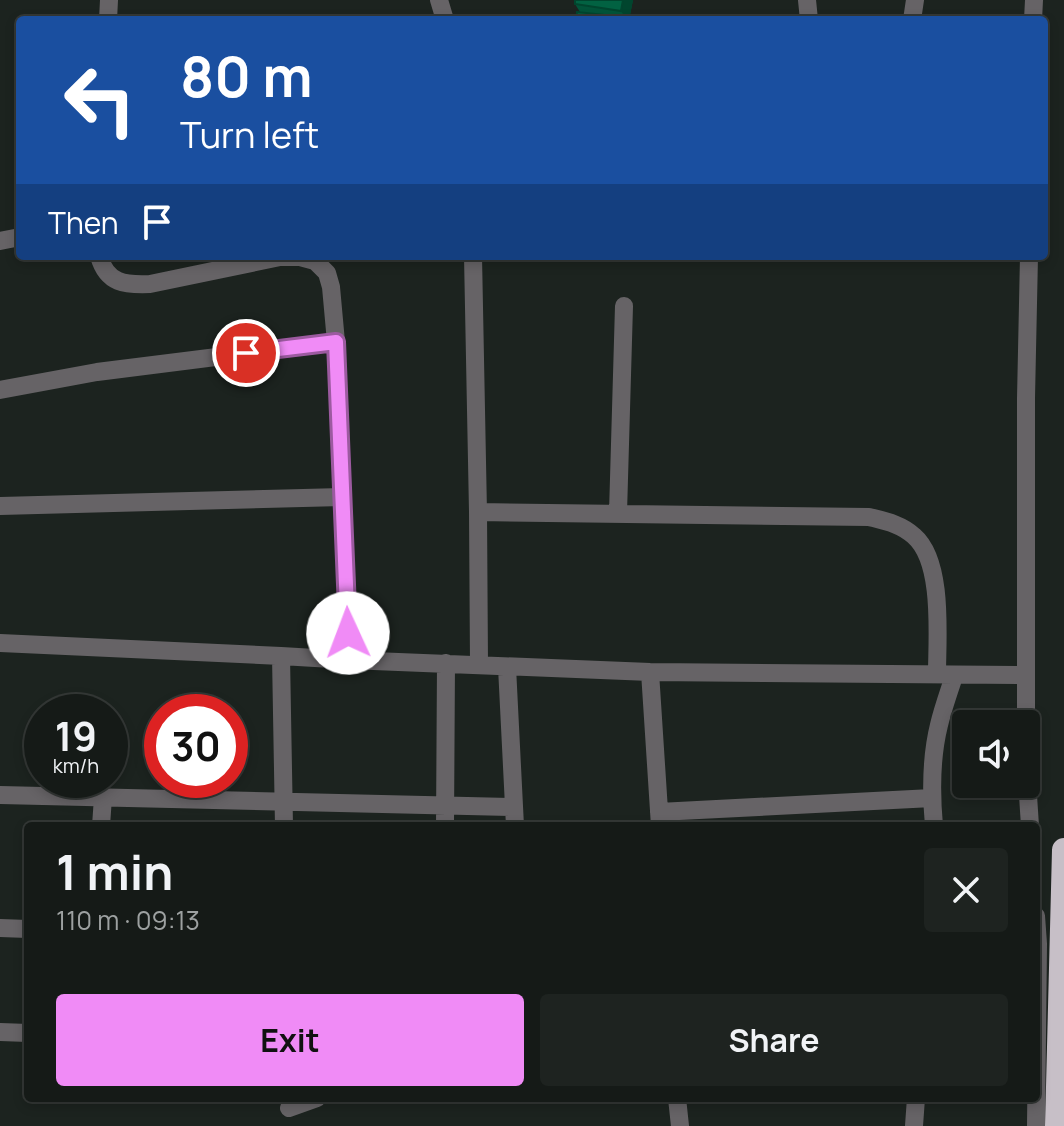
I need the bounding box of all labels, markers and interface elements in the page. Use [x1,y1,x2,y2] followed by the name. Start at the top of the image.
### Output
[180,37,313,114] text: 80 m
[48,48,152,152] icon: left
[180,110,319,159] text: Turn left
[135,200,179,244] icon: arrive
[48,202,119,243] text: Then
[212,319,280,387] pin
[224,331,268,375] icon: arrive
[306,591,390,675] position arrow
[144,694,248,798] speed limit sign: 30
[55,708,97,763] text: 19
[952,710,1040,798] map controls
[952,710,1040,798] button: sound
[53,752,99,779] text: km/h
[56,839,173,904] text: 1 min
[924,848,1008,932] button: close
[56,902,200,938] text: 110 m · 09:13
[56,994,524,1086] button: Exit
[540,994,1008,1086] button: Share

